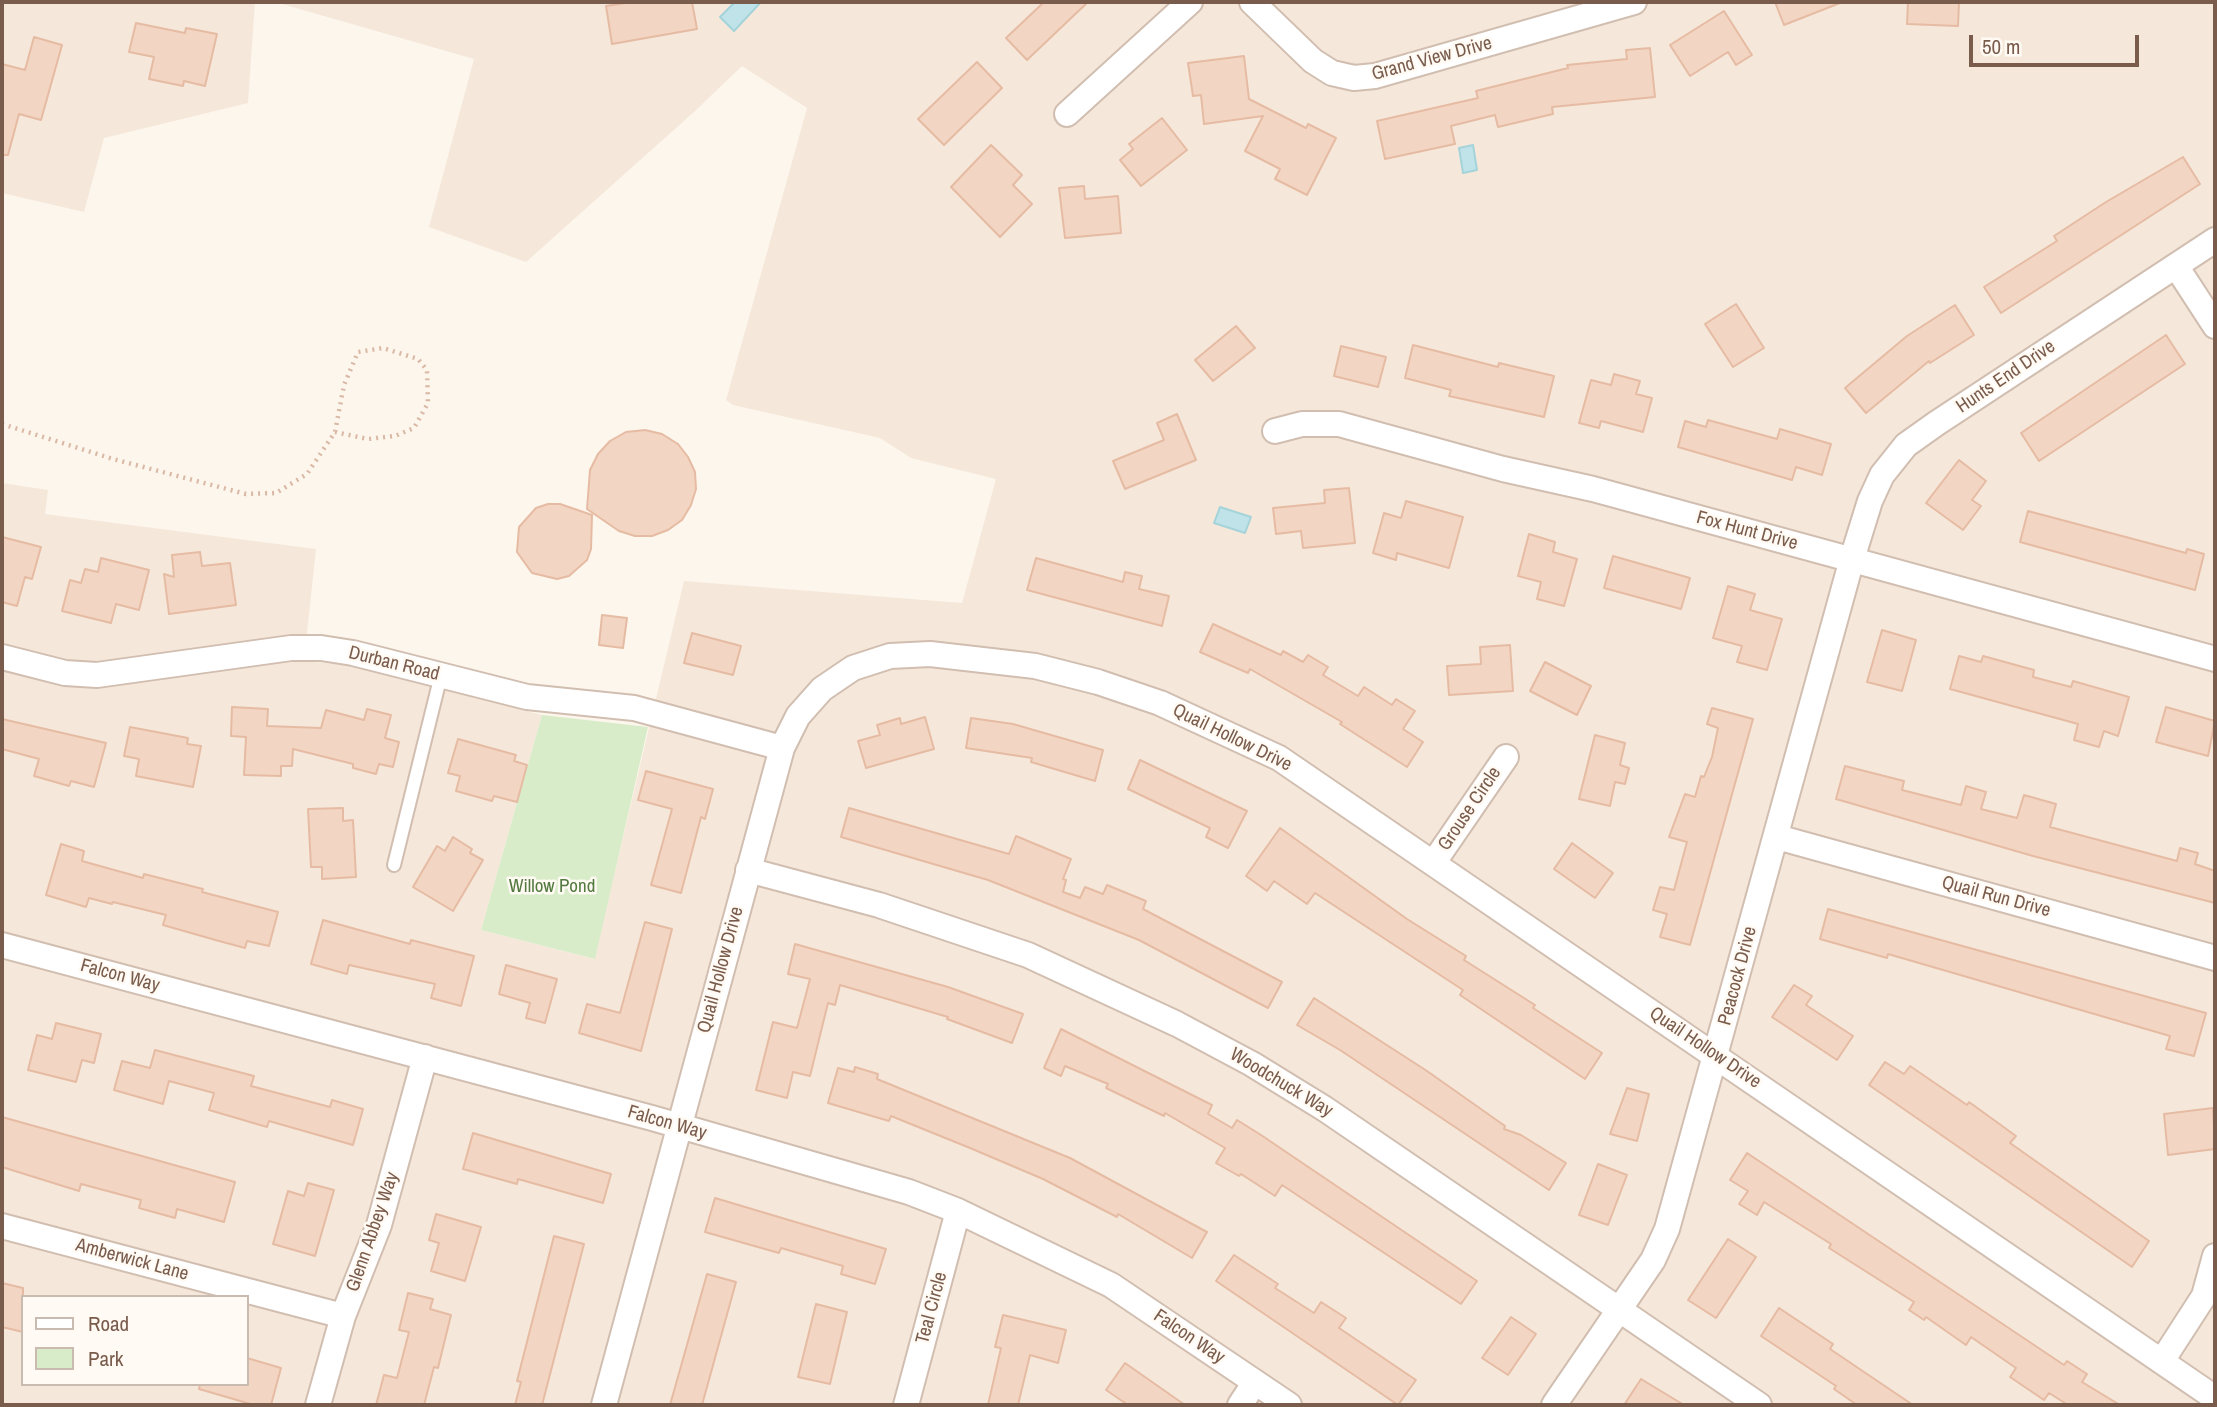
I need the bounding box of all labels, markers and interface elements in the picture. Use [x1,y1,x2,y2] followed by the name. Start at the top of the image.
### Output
[1972,21,2142,65] scale bar
[1369,32,1495,86] street label: Grand View Drive
[1982,32,2020,61] text: 50 m
[1952,336,2060,418] street label: Hunts End Drive
[1694,507,1800,555] street label: Fox Hunt Drive
[346,642,442,686] street label: Durban Road
[1169,699,1295,777] street label: Quail Hollow Drive
[1434,763,1506,855] street label: Grouse Circle
[1939,872,2053,922] street label: Quail Run Drive
[509,876,595,898] park label: Willow Pond
[693,904,749,1036] street label: Quail Hollow Drive
[1714,924,1762,1028] street label: Peacock Drive
[78,955,162,997] street label: Falcon Way
[1645,1002,1765,1094] street label: Quail Hollow Drive
[1225,1043,1337,1123] street label: Woodchuck Way
[625,1101,709,1145] street label: Falcon Way
[342,1169,404,1295] street label: Glenn Abbey Way
[73,1234,191,1286] street label: Amberwick Lane
[911,1270,953,1346] street label: Teal Circle
[21,1295,248,1386] legend
[1149,1305,1229,1369] street label: Falcon Way
[88,1309,129,1338] text: Road
[88,1344,123,1373] text: Park

